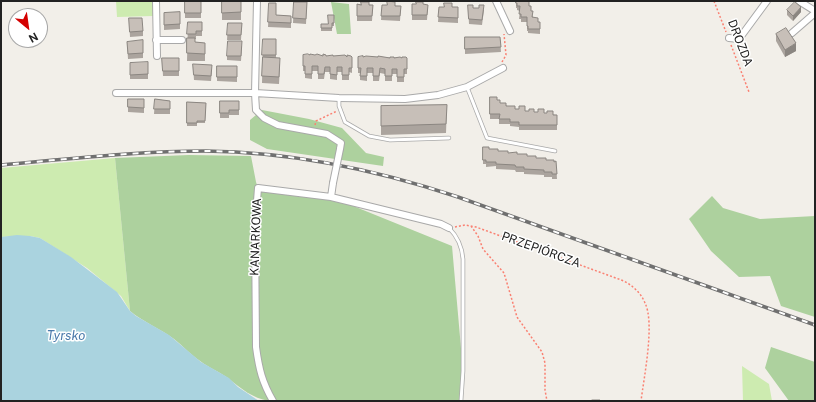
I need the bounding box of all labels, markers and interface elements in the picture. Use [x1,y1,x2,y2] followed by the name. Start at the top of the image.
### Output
[8,8,48,48] north arrow
[725,18,755,68] street label: DROZDA
[27,30,40,45] text: N
[247,198,265,276] street label: KANARKOWA
[499,229,583,271] street label: PRZEPIÓRCZA
[47,328,85,344] water label: Tyrsko

